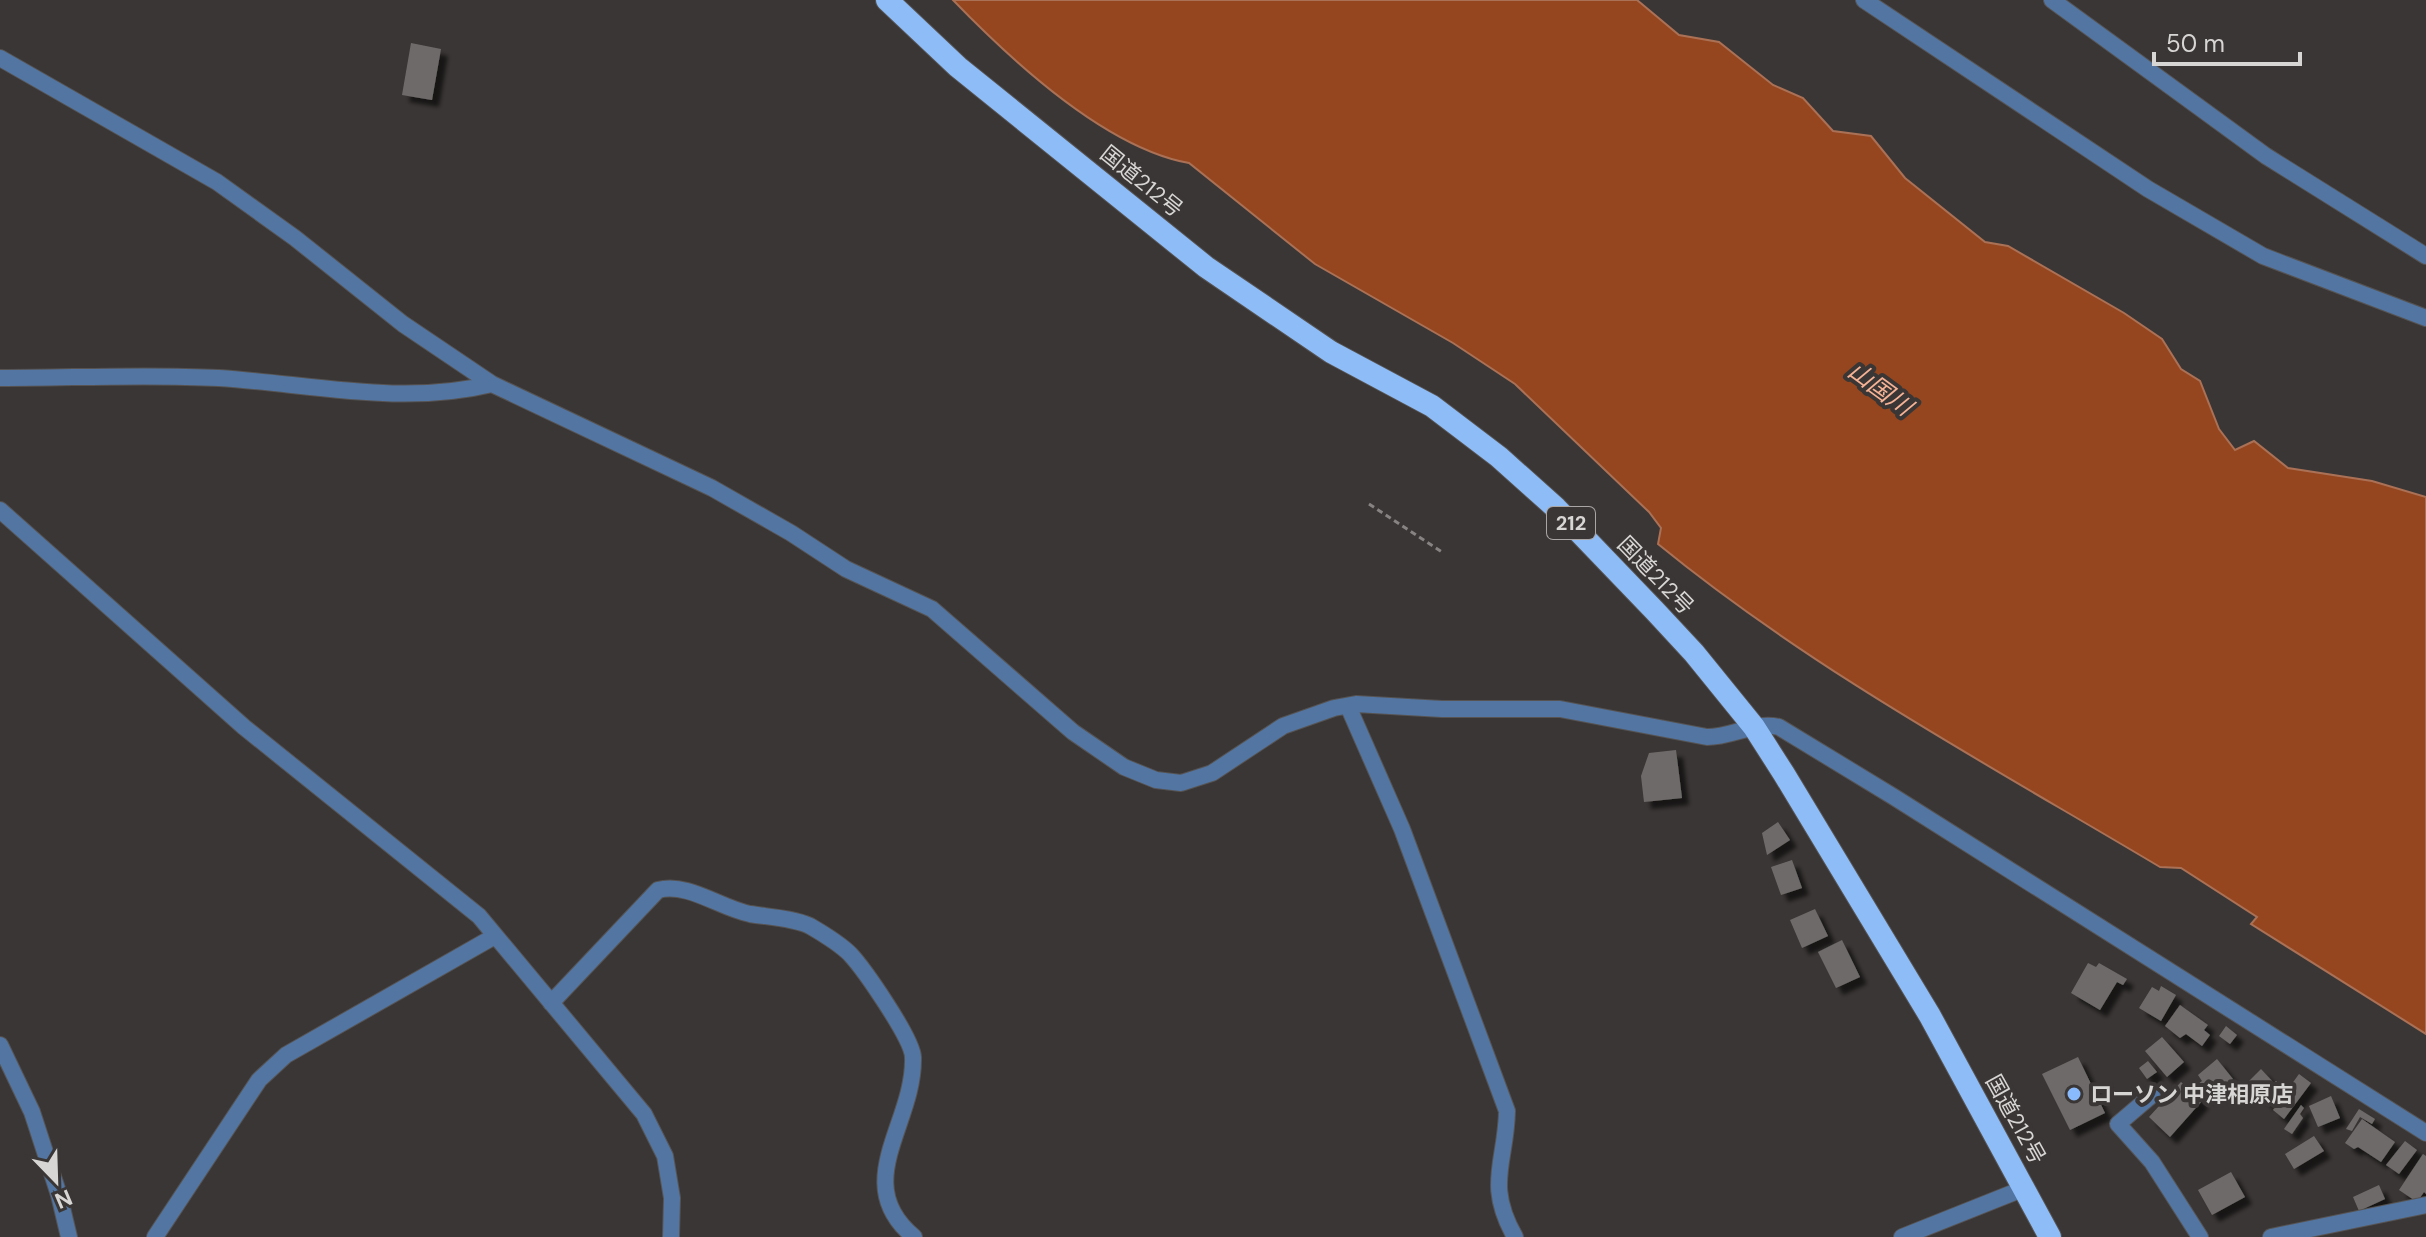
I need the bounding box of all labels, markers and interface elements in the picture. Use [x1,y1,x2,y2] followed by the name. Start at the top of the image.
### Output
[2154,16,2300,66] scale bar
[2166,28,2225,59] text: 50 m
[1094,139,1189,224] street label: 国道212号
[1842,355,1921,424] water label: 山国川
[1547,507,1595,539] road number: 212
[1611,530,1700,621] street label: 国道212号
[1979,1069,2052,1169] street label: 国道212号
[2090,1080,2293,1109] place label: ローソン 中津相原店
[2065,1085,2083,1103] marker: ローソン 中津相原店
[16,1141,96,1221] north arrow
[51,1182,77,1215] text: N

